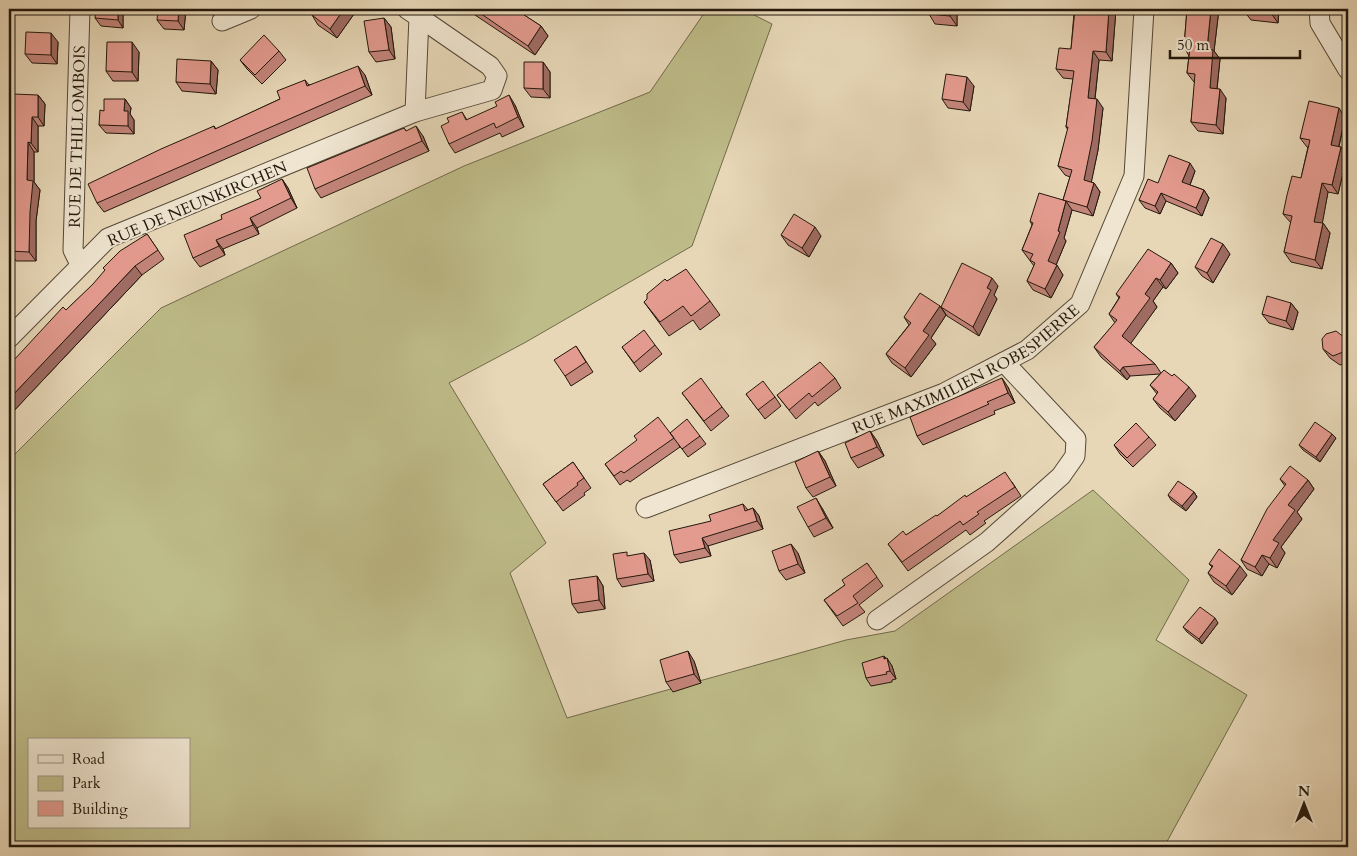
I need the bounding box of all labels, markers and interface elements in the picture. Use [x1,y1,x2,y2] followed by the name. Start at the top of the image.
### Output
[1170,28,1300,60] scale bar
[1177,35,1209,55] text: 50 m
[64,45,91,228] street label: RUE DE THILLOMBOIS
[104,156,291,252] street label: RUE DE NEUNKIRCHEN
[849,299,1084,439] street label: RUE MAXIMILIEN ROBESPIERRE
[28,738,190,828] legend
[72,749,105,769] text: Road
[72,773,101,793] text: Park
[1280,778,1330,828] north arrow
[1298,782,1310,801] text: N
[72,799,128,819] text: Building

